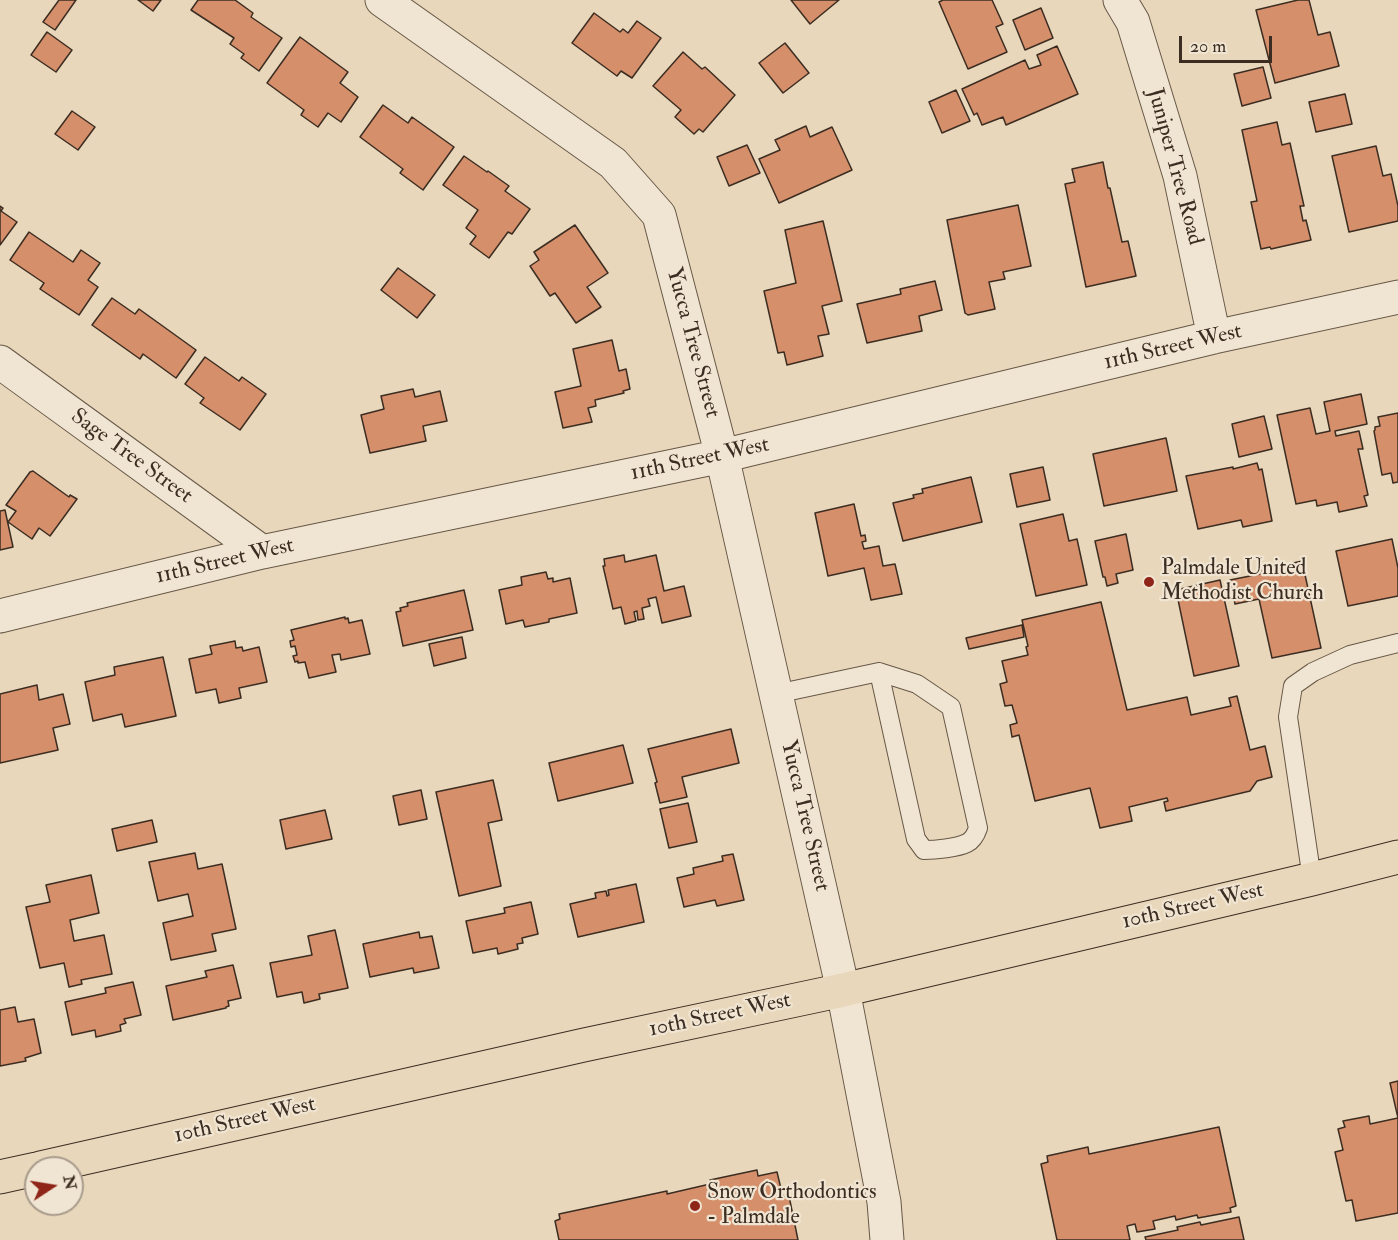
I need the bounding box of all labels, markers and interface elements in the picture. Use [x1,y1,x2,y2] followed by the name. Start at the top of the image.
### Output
[1182,24,1275,62] scale bar
[1190,35,1226,58] text: 20 m
[1140,86,1208,248] street label: Juniper Tree Road
[659,265,725,421] street label: Yucca Tree Street
[1101,319,1245,377] street label: 11th Street West
[65,404,197,510] street label: Sage Tree Street
[628,432,772,488] street label: 11th Street West
[153,533,297,591] street label: 11th Street West
[1161,556,1324,608] place label: Palmdale United Methodist Church
[1142,575,1156,589] marker: Palmdale United Methodist Church
[774,738,834,894] street label: Yucca Tree Street
[1120,878,1266,936] street label: 10th Street West
[647,988,793,1044] street label: 10th Street West
[172,1092,318,1150] street label: 10th Street West
[24,1156,84,1216] north arrow
[58,1174,81,1192] text: N
[707,1180,876,1232] place label: Snow Orthodontics - Palmdale
[688,1199,702,1213] marker: Snow Orthodontics - Palmdale

